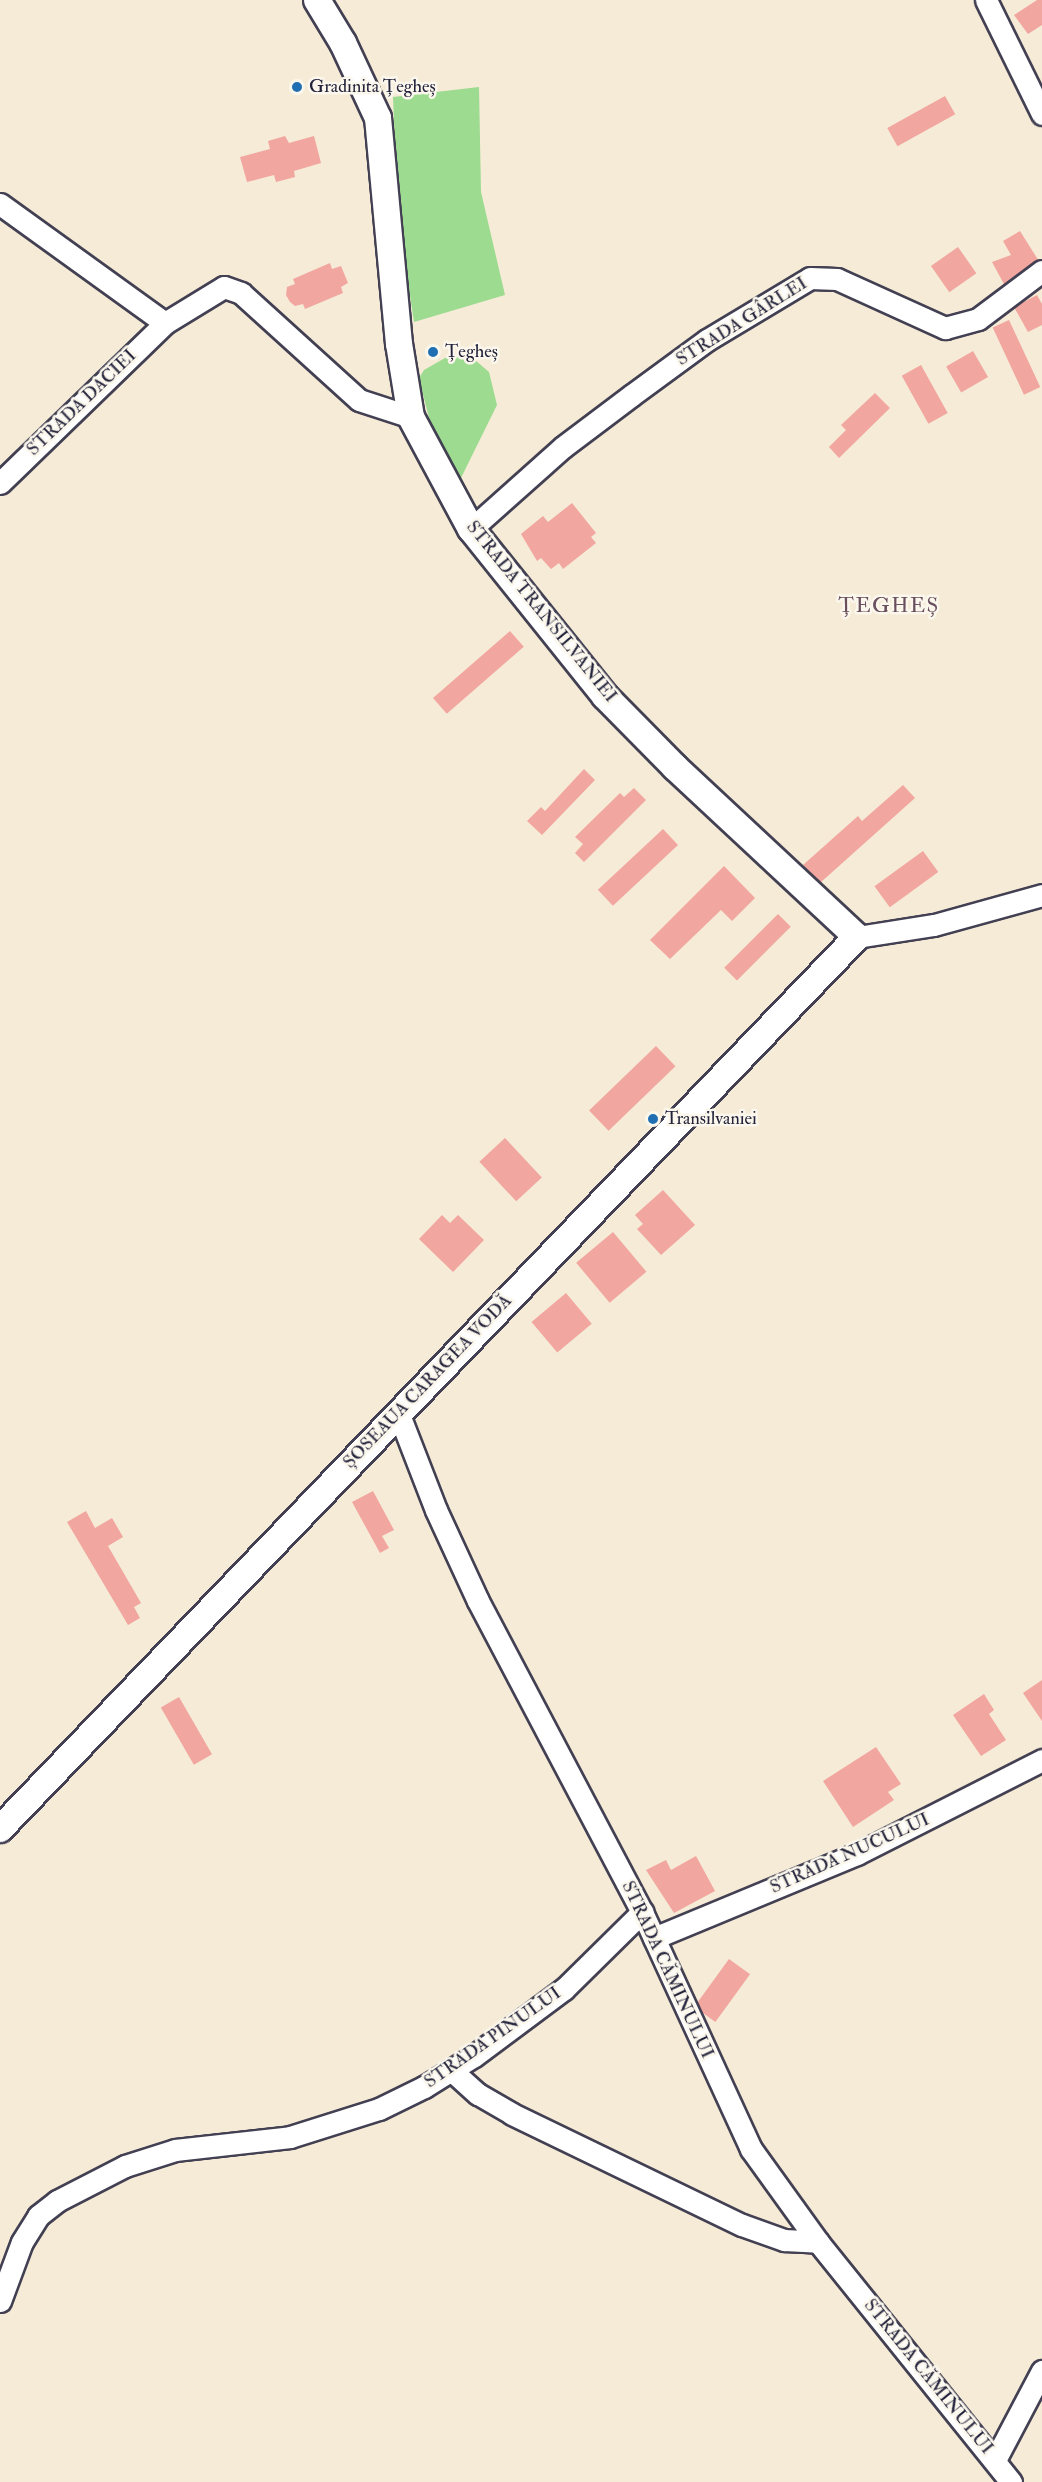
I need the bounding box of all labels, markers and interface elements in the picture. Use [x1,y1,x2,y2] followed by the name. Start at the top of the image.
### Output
[309,76,436,98] place label: Gradinita Țegheș
[290,80,304,94] marker: Gradinita Țegheș
[673,273,811,371] street label: STRADA GÂRLEI
[445,341,498,363] place label: Țegheș
[23,345,141,461] street label: STRADA DACIEI
[426,345,440,359] marker: Țegheș
[461,517,621,707] street label: STRADA TRANSILVANIEI
[838,593,940,619] district label: ȚEGHEȘ
[665,1108,757,1130] place label: Transilvaniei
[646,1112,660,1126] marker: Transilvaniei
[339,1291,517,1473] street label: ȘOSEAUA CARAGEA VODĂ
[767,1809,933,1899] street label: STRADA NUCULUI
[616,1878,718,2062] street label: STRADA CĂMINULUI
[421,1983,565,2093] street label: STRADA PINULUI
[859,2295,997,2459] street label: STRADA CĂMINULUI

